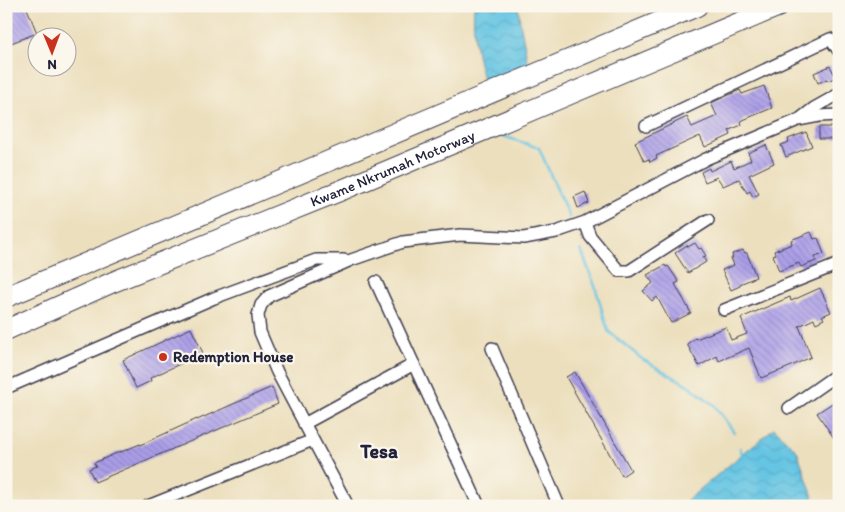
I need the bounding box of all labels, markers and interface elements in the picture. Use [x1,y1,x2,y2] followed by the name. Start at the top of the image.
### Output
[28,28,78,78] north arrow
[47,56,57,73] text: N
[308,126,478,211] street label: Kwame Nkrumah Motorway
[173,348,293,367] place label: Redemption House
[157,351,169,363] marker: Redemption House
[359,439,398,463] district label: Tesa

